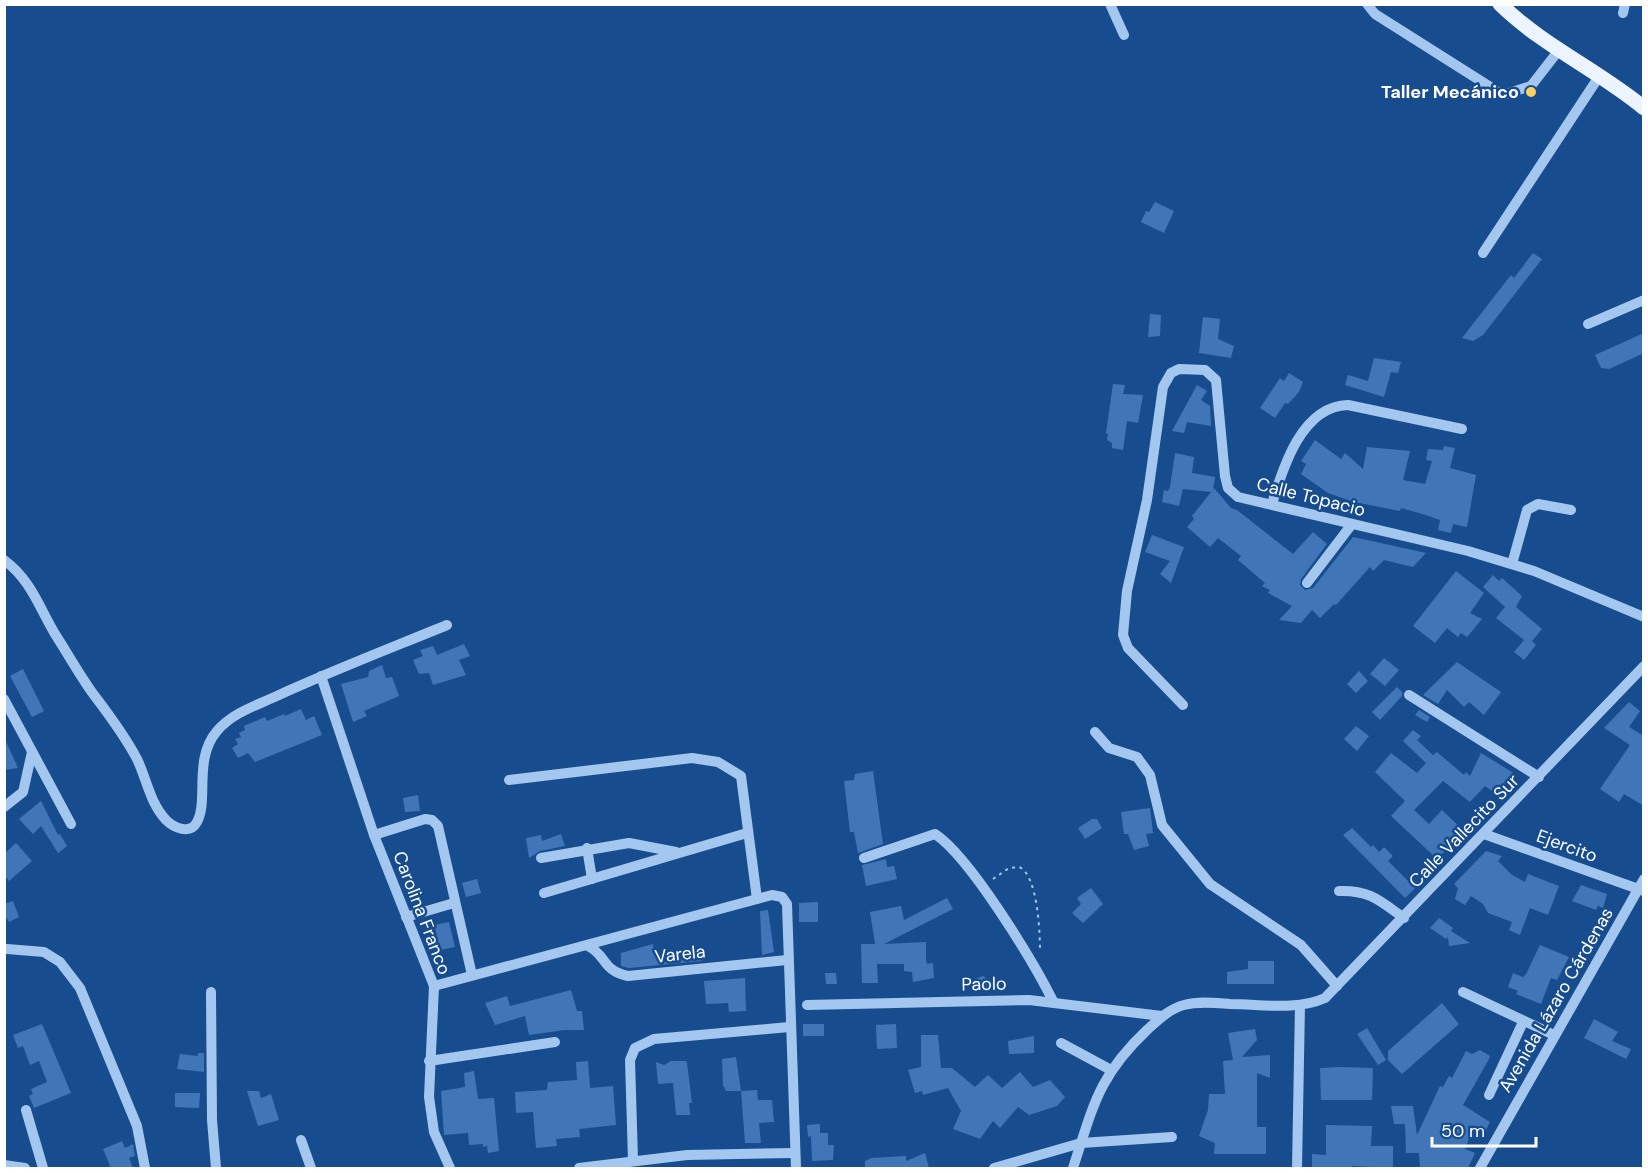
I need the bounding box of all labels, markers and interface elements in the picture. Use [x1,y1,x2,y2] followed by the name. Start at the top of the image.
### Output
[1381,80,1519,104] place label: Taller Mecánico
[1524,85,1538,99] marker: Taller Mecánico
[1254,472,1368,522] street label: Calle Topacio
[1404,769,1525,893] street label: Calle Vallecito Sur
[1533,824,1601,868] street label: Ejercito
[387,848,457,978] street label: Carolina Franco
[1493,903,1619,1097] street label: Avenida Lázaro Cárdenas
[653,939,707,969] street label: Varela
[961,972,1007,996] street label: Paolo
[1432,1110,1536,1148] scale bar
[1441,1119,1485,1143] text: 50 m

